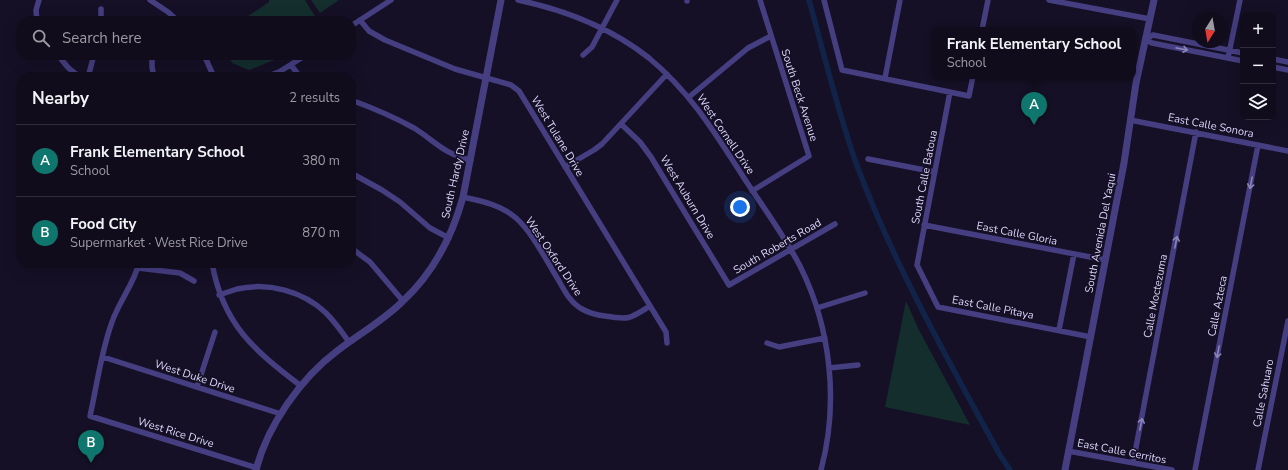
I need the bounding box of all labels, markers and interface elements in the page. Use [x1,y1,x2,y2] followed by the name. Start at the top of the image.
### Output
[1192,12,1228,48] north arrow
[1240,12,1276,120] map controls
[1240,12,1276,48] button: +
[16,16,356,60] search box
[30,27,52,49] icon: search
[932,27,1136,79] popup
[62,28,142,48] text: Search here
[947,34,1121,54] text: Frank Elementary School
[1175,46,1188,54] one-way arrow
[778,47,822,143] street label: South Beck Avenue
[1240,48,1276,84] button: −
[947,54,986,72] text: School
[1240,84,1276,120] button: layers
[32,87,89,110] text: Nearby
[289,89,340,107] text: 2 results
[693,91,758,177] street label: West Cornell Drive
[1021,92,1047,125] pin: A
[528,93,588,179] street label: West Tulane Drive
[1167,110,1255,141] street label: East Calle Sonora
[438,128,473,220] street label: South Hardy Drive
[908,129,941,225] street label: South Calle Batoua
[70,142,245,162] text: Frank Elementary School
[40,152,50,170] text: A
[302,152,340,170] text: 380 m
[657,153,719,242] street label: West Auburn Drive
[70,162,110,180] text: School
[1082,172,1119,294] street label: South Avenida Del Yaqui
[1246,176,1254,189] one-way arrow
[730,197,750,217] your location
[70,214,136,234] text: Food City
[522,214,586,299] street label: West Oxford Drive
[730,215,824,278] street label: South Roberts Road
[975,218,1059,249] street label: East Calle Gloria
[41,224,49,242] text: B
[302,224,340,242] text: 870 m
[70,234,248,252] text: Supermarket · West Rice Drive
[1172,236,1180,249] one-way arrow
[1140,253,1171,339] street label: Calle Moctezuma
[1204,274,1231,338] street label: Calle Azteca
[951,292,1035,323] street label: East Calle Pitaya
[1214,345,1222,358] one-way arrow
[153,356,237,397] street label: West Duke Drive
[1250,358,1277,428] street label: Calle Sahuaro
[136,414,216,451] street label: West Rice Drive
[1137,418,1145,431] one-way arrow
[78,430,104,463] pin: B
[1076,435,1168,468] street label: East Calle Cerritos

